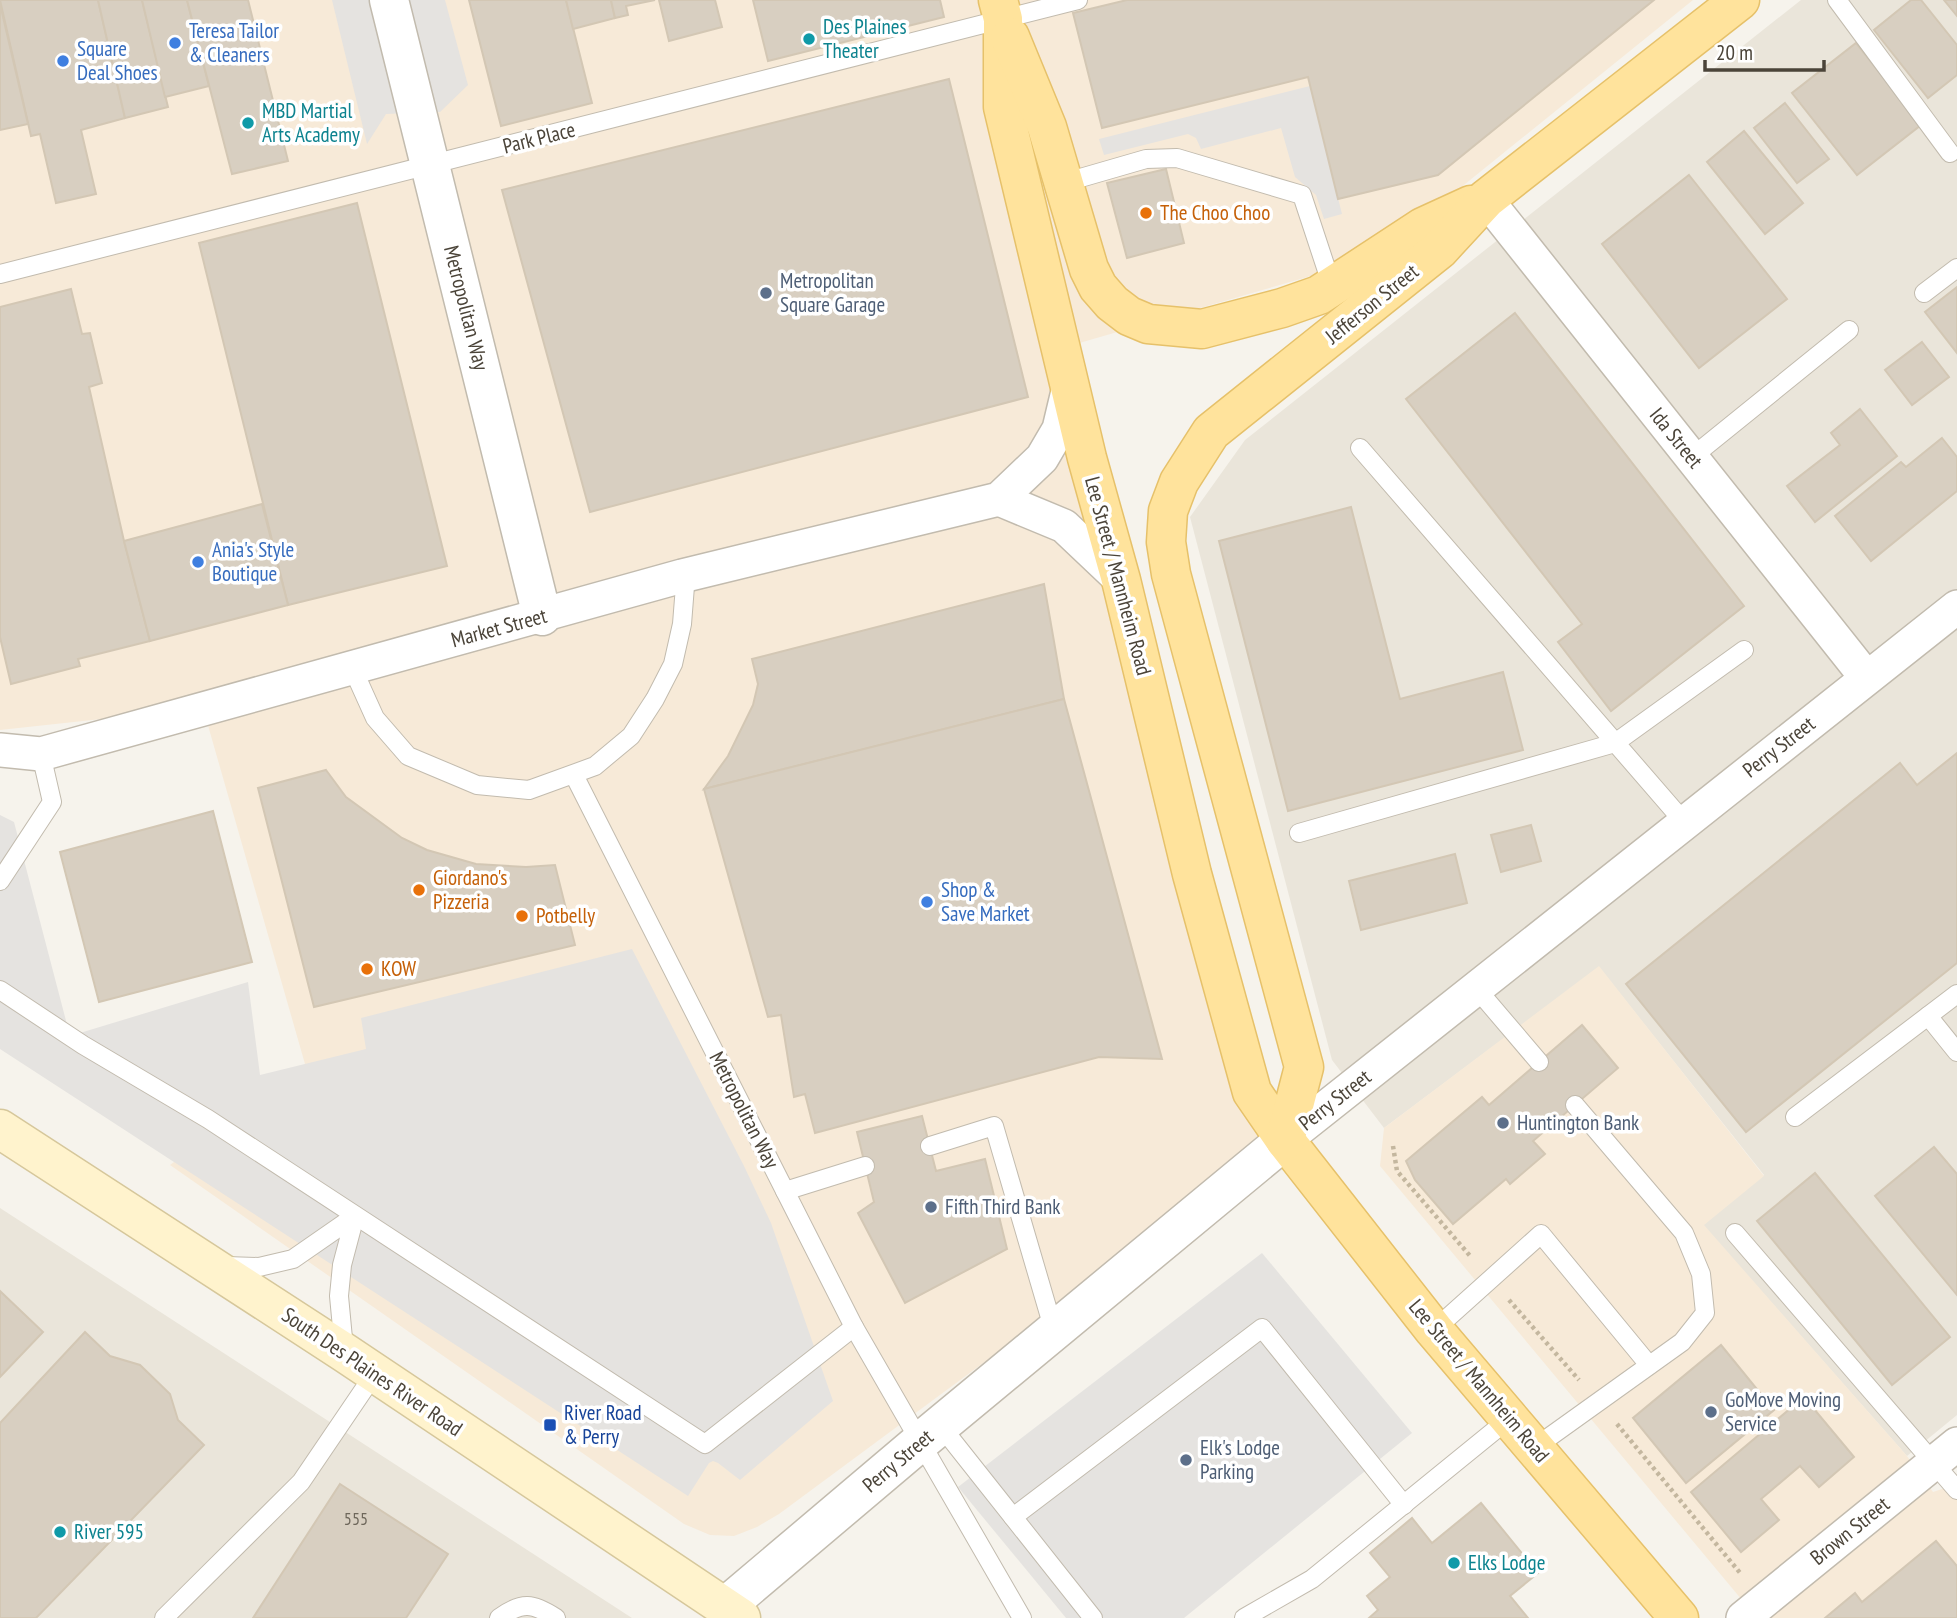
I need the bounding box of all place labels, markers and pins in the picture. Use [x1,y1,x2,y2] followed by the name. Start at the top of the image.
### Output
[823,13,907,64] place label: Des Plaines Theater
[189,17,279,68] place label: Teresa Tailor & Cleaners
[801,31,817,47] marker: Des Plaines Theater
[77,35,158,86] place label: Square Deal Shoes
[167,35,183,51] marker: Teresa Tailor & Cleaners
[55,53,71,69] marker: Square Deal Shoes
[262,97,360,148] place label: MBD Martial Arts Academy
[240,115,256,131] marker: MBD Martial Arts Academy
[1160,199,1270,226] place label: The Choo Choo
[1138,205,1154,221] marker: The Choo Choo
[780,267,885,318] place label: Metropolitan Square Garage
[758,285,774,301] marker: Metropolitan Square Garage
[212,536,294,587] place label: Ania's Style Boutique
[190,554,206,570] marker: Ania's Style Boutique
[433,864,507,915] place label: Giordano's Pizzeria
[941,876,1030,927] place label: Shop & Save Market
[411,882,427,898] marker: Giordano's Pizzeria
[919,894,935,910] marker: Shop & Save Market
[536,902,595,929] place label: Potbelly
[514,908,530,924] marker: Potbelly
[381,955,416,982] place label: KOW
[359,961,375,977] marker: KOW
[1517,1109,1639,1136] place label: Huntington Bank
[1495,1115,1511,1131] marker: Huntington Bank
[945,1193,1060,1220] place label: Fifth Third Bank
[923,1199,939,1215] marker: Fifth Third Bank
[1725,1386,1841,1437] place label: GoMove Moving Service
[564,1399,642,1450] place label: River Road & Perry
[1703,1404,1719,1420] marker: GoMove Moving Service
[542,1417,558,1433] marker: River Road & Perry
[1200,1434,1280,1485] place label: Elk's Lodge Parking
[1178,1452,1194,1468] marker: Elk's Lodge Parking
[74,1518,144,1545] place label: River 595
[52,1524,68,1540] marker: River 595
[1468,1549,1545,1576] place label: Elks Lodge
[1446,1555,1462,1571] marker: Elks Lodge

